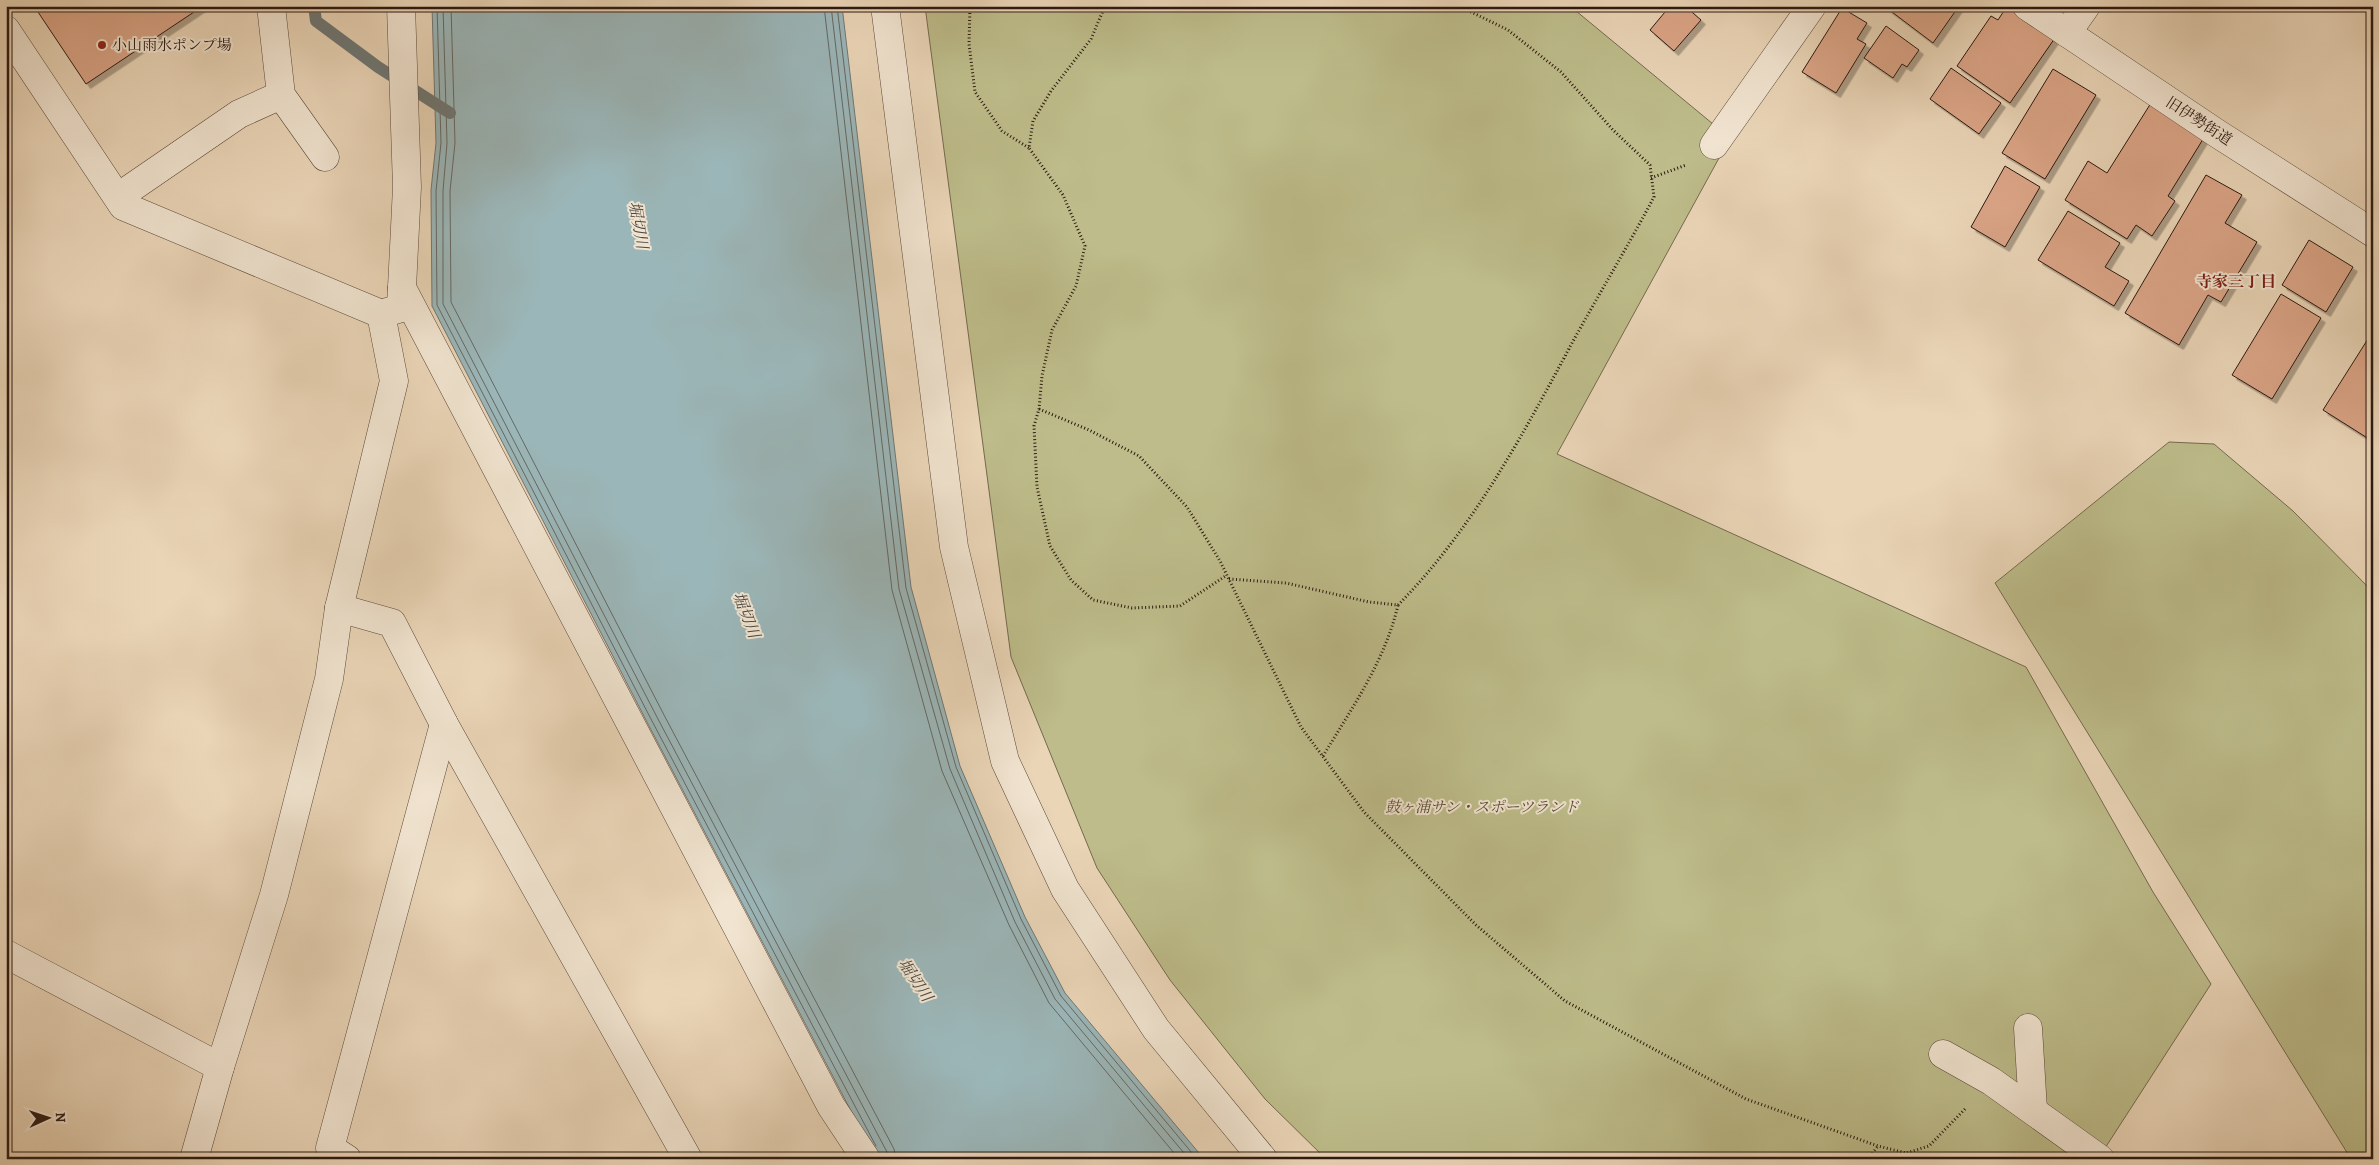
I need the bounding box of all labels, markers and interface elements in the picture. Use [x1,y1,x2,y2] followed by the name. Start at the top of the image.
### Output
[112,35,232,55] place label: 小山雨水ポンプ場
[96,39,108,51] marker: 小山雨水ポンプ場
[2162,92,2236,150] street label: 旧伊勢街道
[623,199,653,253] water label: 堀切川
[2196,271,2276,293] district label: 寺家三丁目
[727,589,766,643] water label: 堀切川
[1385,797,1580,817] park label: 鼓ヶ浦サン・スポーツランド
[892,954,939,1008] water label: 堀切川
[22,1092,72,1142] north arrow
[51,1112,70,1123] text: N

